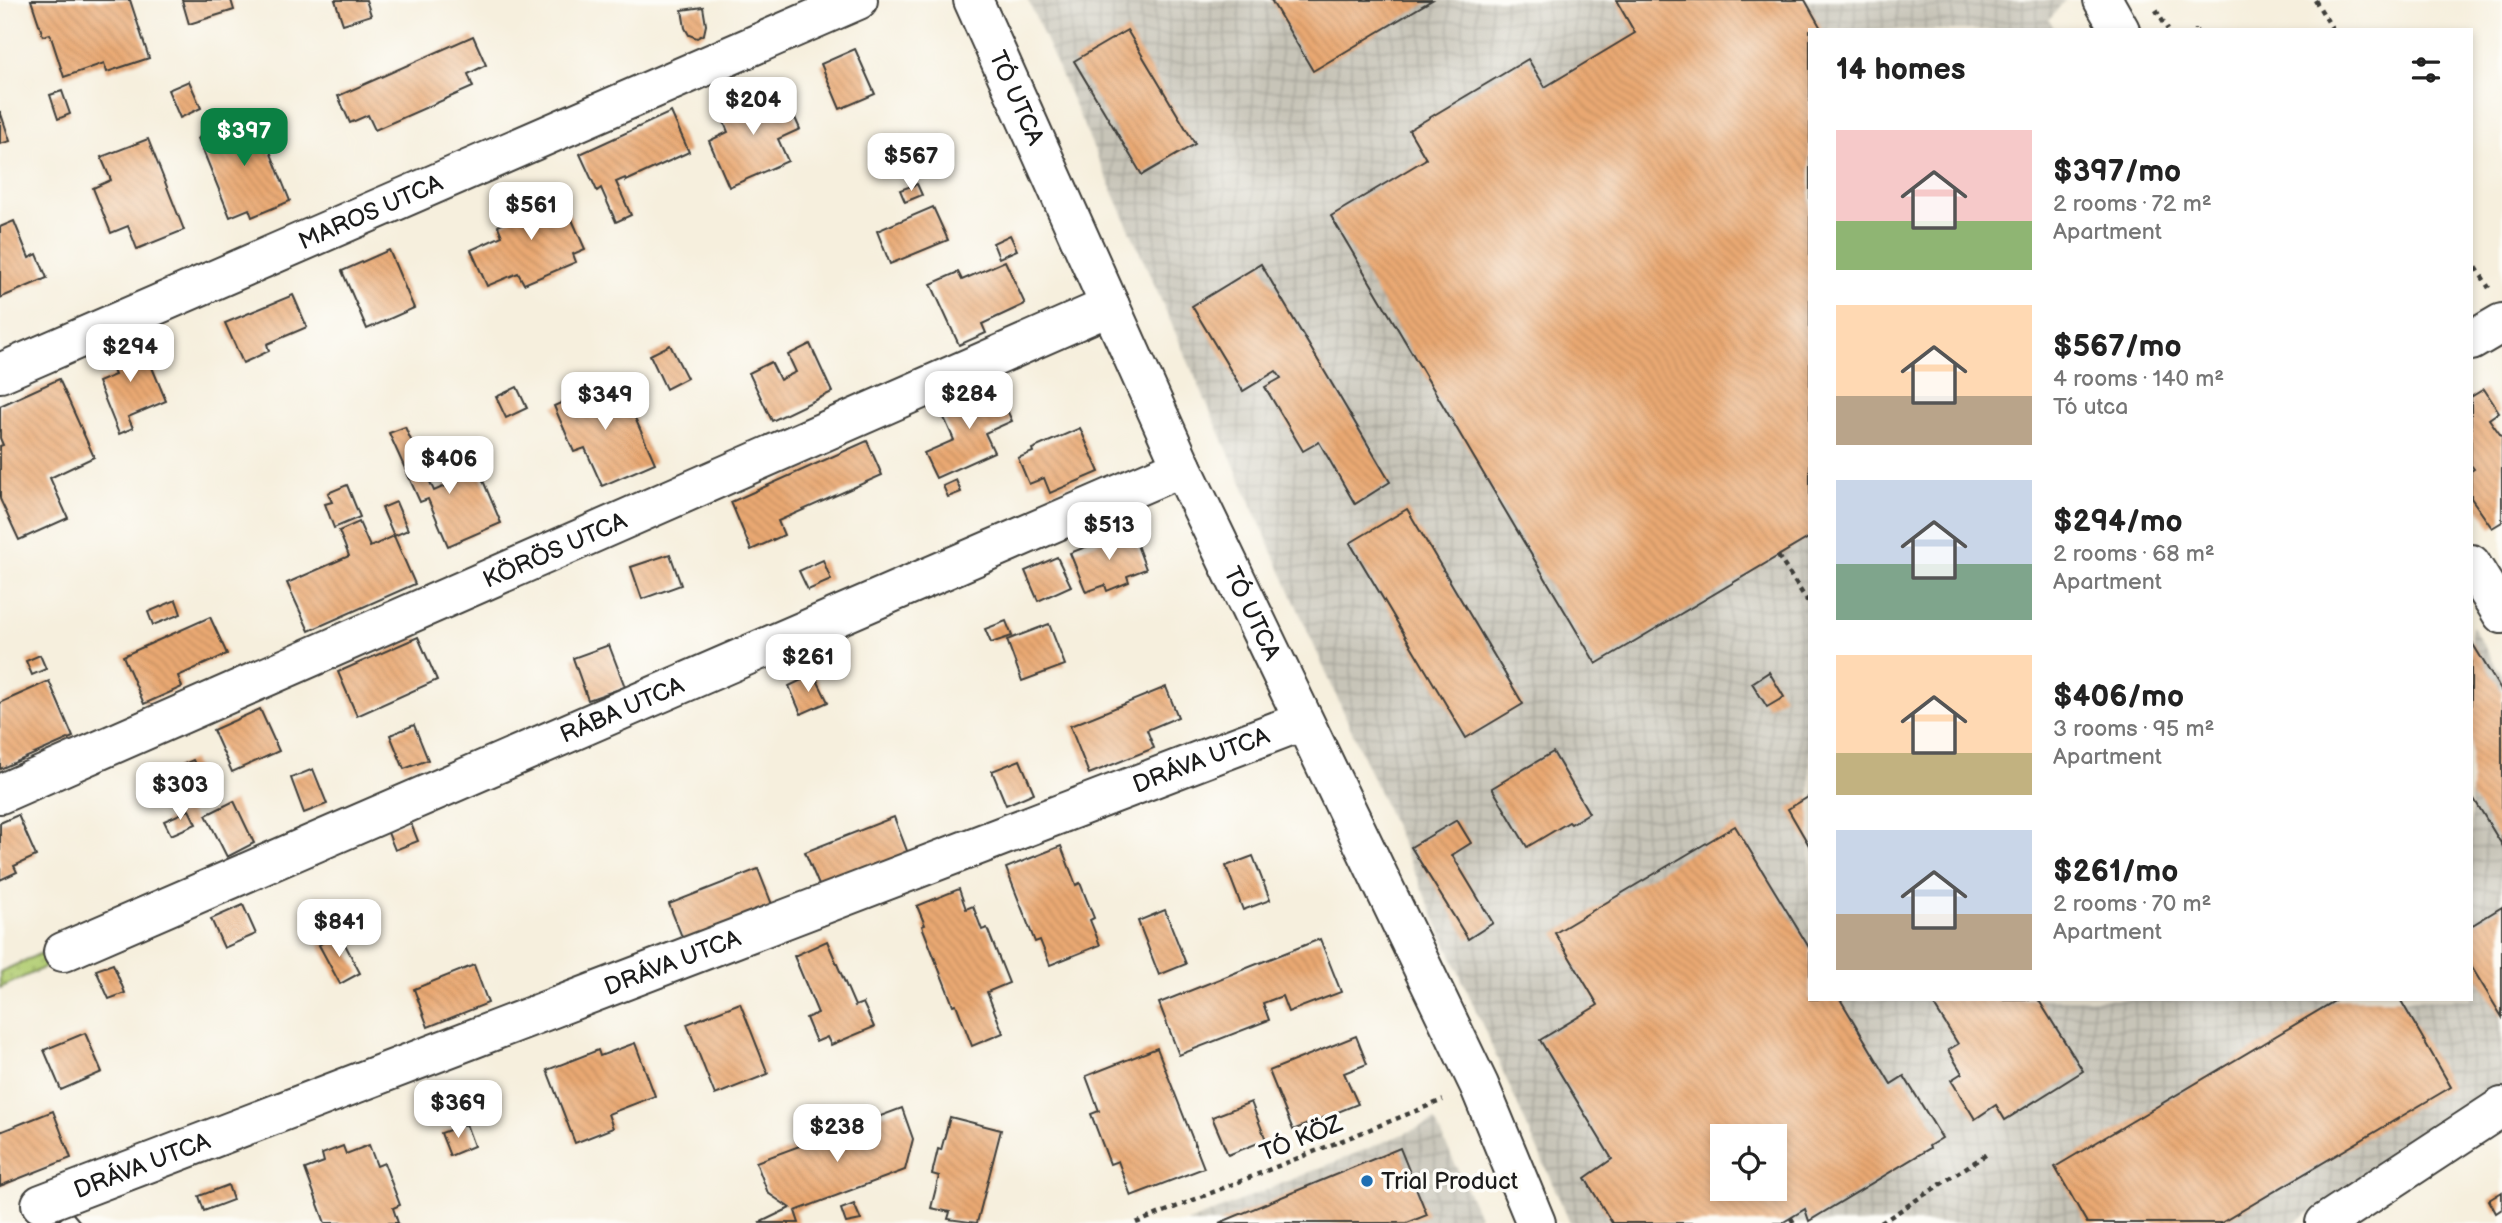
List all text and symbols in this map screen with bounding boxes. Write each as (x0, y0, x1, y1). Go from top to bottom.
street label: TÓ UTCA (983, 46, 1050, 150)
icon: filters (2407, 51, 2445, 89)
text: 14 homes (1836, 52, 1965, 88)
pin: $204 (712, 78, 794, 137)
text: $204 (725, 86, 781, 114)
pin: $397 (203, 108, 285, 168)
text: $397 (217, 117, 271, 145)
pin: $567 (870, 134, 952, 193)
text: $567 (883, 142, 939, 170)
text: $397/mo (2053, 154, 2181, 190)
icon: home (1892, 158, 1976, 242)
street label: MAROS UTCA (294, 168, 447, 256)
pin: $561 (490, 182, 572, 242)
text: 2 rooms · 72 m² (2053, 190, 2212, 218)
text: $561 (505, 191, 557, 219)
text: Apartment (2053, 218, 2162, 246)
pin: $294 (89, 324, 171, 384)
text: $567/mo (2053, 329, 2182, 365)
text: $294 (102, 333, 158, 361)
icon: home (1892, 333, 1976, 417)
text: 4 rooms · 140 m² (2053, 365, 2224, 393)
pin: $349 (564, 372, 646, 432)
pin: $284 (928, 372, 1010, 431)
text: $284 (941, 380, 997, 408)
text: $349 (577, 381, 633, 409)
text: Tó utca (2053, 393, 2128, 421)
pin: $406 (408, 436, 490, 496)
text: $406 (421, 445, 477, 473)
pin: $513 (1068, 503, 1150, 562)
text: $294/mo (2053, 504, 2183, 540)
street label: KÖRÖS UTCA (479, 506, 631, 595)
icon: home (1892, 508, 1976, 592)
text: $513 (1083, 511, 1135, 539)
text: 2 rooms · 68 m² (2053, 540, 2215, 568)
street label: TÓ UTCA (1217, 562, 1287, 665)
text: Apartment (2053, 568, 2162, 596)
pin: $261 (767, 634, 849, 694)
text: $261 (782, 643, 834, 671)
street label: RÁBA UTCA (556, 671, 688, 750)
text: $406/mo (2053, 679, 2184, 715)
icon: home (1892, 683, 1976, 767)
text: 3 rooms · 95 m² (2053, 715, 2214, 743)
street label: DRÁVA UTCA (1129, 721, 1274, 800)
text: Apartment (2053, 743, 2162, 771)
pin: $303 (139, 762, 221, 822)
text: $303 (152, 771, 208, 799)
text: $261/mo (2053, 854, 2178, 890)
icon: home (1892, 858, 1976, 942)
text: 2 rooms · 70 m² (2053, 890, 2212, 918)
pin: $841 (298, 900, 380, 959)
text: $841 (313, 908, 365, 936)
text: Apartment (2053, 918, 2162, 946)
street label: DRÁVA UTCA (600, 924, 745, 1002)
pin: $369 (417, 1080, 499, 1140)
text: $369 (430, 1089, 486, 1117)
pin: $238 (796, 1104, 878, 1164)
street label: TÓ KÖZ (1255, 1108, 1347, 1168)
text: $238 (809, 1113, 865, 1141)
map controls (1710, 1124, 1787, 1201)
button: locate (1710, 1124, 1787, 1201)
street label: DRÁVA UTCA (70, 1127, 215, 1205)
place label: Trial Product (1381, 1167, 1519, 1196)
marker: Trial Product (1359, 1173, 1375, 1189)

